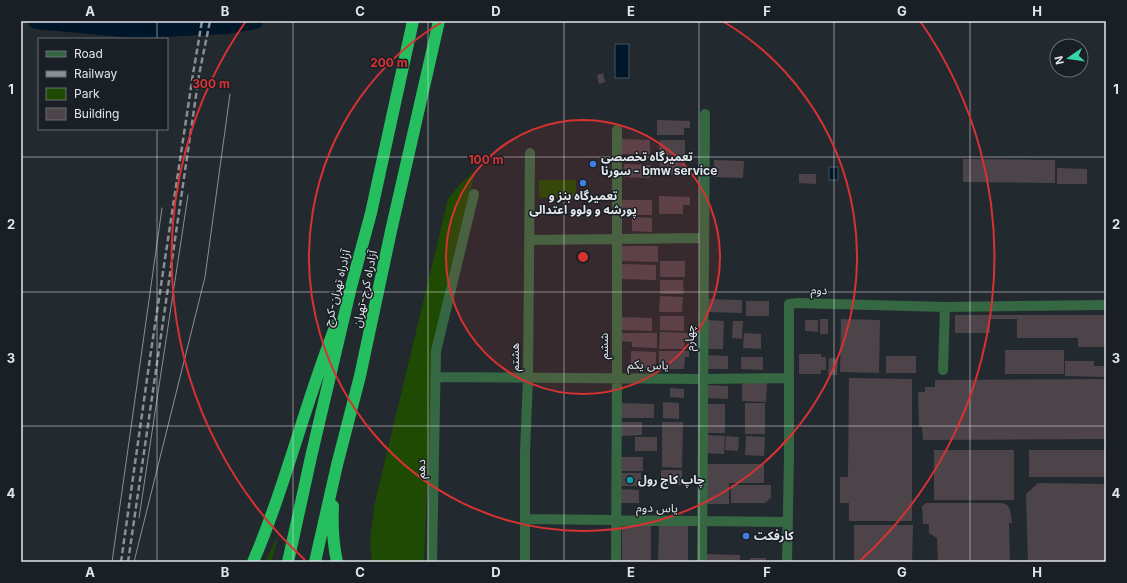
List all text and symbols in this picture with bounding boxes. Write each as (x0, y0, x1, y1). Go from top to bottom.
text: A (85, 3, 95, 19)
text: B (221, 3, 230, 19)
text: C (355, 3, 365, 19)
text: D (491, 3, 501, 19)
text: E (627, 3, 635, 19)
text: F (763, 3, 771, 19)
text: G (897, 3, 907, 19)
text: H (1032, 3, 1042, 19)
legend (38, 38, 168, 130)
north arrow (1049, 38, 1089, 78)
text: Road (74, 46, 103, 61)
text: 200 m (370, 55, 408, 70)
text: N (1051, 55, 1067, 66)
text: Railway (74, 66, 118, 81)
text: 300 m (192, 76, 230, 91)
text: 1 (8, 81, 14, 97)
text: 1 (1113, 81, 1119, 97)
text: Park (74, 86, 100, 101)
text: Building (74, 106, 119, 121)
place label: تعمیرگاه تخصصی سورنا - bmw service (601, 149, 717, 178)
text: 100 m (468, 152, 504, 167)
marker: تعمیرگاه تخصصی سورنا - bmw service (588, 159, 598, 169)
marker: تعمیرگاه بنز و پورشه و ولوو اعتدالی (578, 178, 588, 188)
place label: تعمیرگاه بنز و پورشه و ولوو اعتدالی (529, 188, 637, 219)
text: 2 (7, 216, 15, 232)
text: 2 (1112, 216, 1120, 232)
street label: آزادراه تهران-کرج (320, 247, 355, 328)
street label: آزادراه کرج-تهران (349, 248, 382, 329)
centre of rings (576, 250, 590, 264)
street label: دوم (810, 282, 828, 299)
street label: چهارم (682, 325, 699, 351)
street label: ششم (596, 333, 613, 359)
street label: هشتم (507, 343, 524, 371)
text: 3 (7, 350, 15, 366)
text: 3 (1112, 350, 1120, 366)
street label: یاس یکم (627, 357, 669, 374)
street label: دهم (413, 459, 430, 479)
place label: چاپ کاج رول (638, 472, 705, 489)
marker: چاپ کاج رول (625, 475, 635, 485)
text: 4 (7, 485, 16, 501)
text: 4 (1112, 485, 1121, 501)
street label: یاس دوم (636, 500, 678, 517)
place label: کارفکت (754, 528, 794, 543)
marker: کارفکت (741, 531, 751, 541)
text: A (85, 564, 95, 580)
text: B (221, 564, 230, 580)
text: C (355, 564, 365, 580)
text: D (491, 564, 501, 580)
text: E (627, 564, 635, 580)
text: F (763, 564, 771, 580)
text: G (897, 564, 907, 580)
text: H (1032, 564, 1042, 580)

